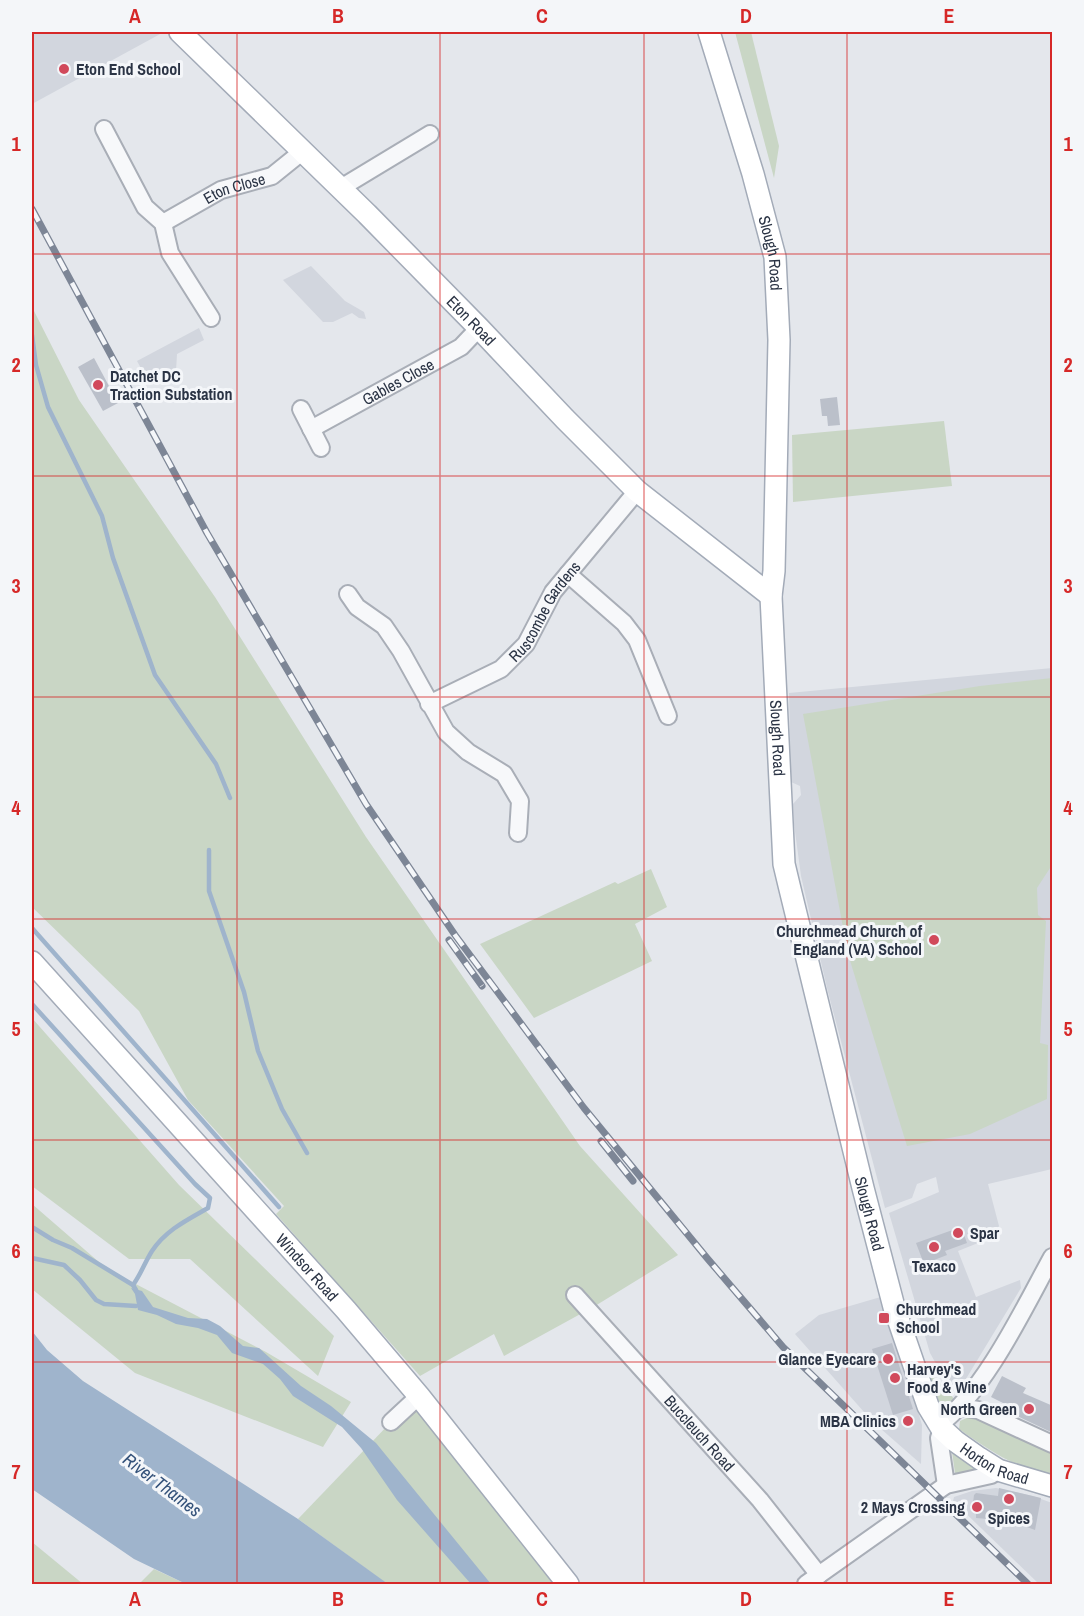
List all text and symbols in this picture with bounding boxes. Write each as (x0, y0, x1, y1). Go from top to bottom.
text: A (129, 2, 141, 29)
text: B (332, 2, 344, 29)
text: C (536, 2, 548, 29)
text: D (740, 2, 752, 29)
text: E (944, 2, 955, 29)
place label: Eton End School (76, 58, 181, 80)
marker: Eton End School (57, 62, 71, 76)
text: 1 (11, 130, 21, 157)
text: 1 (1063, 130, 1073, 157)
street label: Eton Close (199, 167, 268, 209)
street label: Slough Road (753, 213, 788, 291)
street label: Eton Road (442, 290, 501, 350)
text: 2 (11, 351, 21, 378)
text: 2 (1063, 351, 1073, 378)
street label: Gables Close (358, 353, 438, 410)
place label: Datchet DC Traction Substation (110, 365, 232, 405)
marker: Datchet DC Traction Substation (91, 378, 105, 392)
street label: Ruscombe Gardens (504, 556, 585, 666)
text: 3 (11, 572, 21, 599)
text: 3 (1063, 572, 1073, 599)
street label: Slough Road (765, 700, 791, 776)
text: 4 (11, 794, 21, 821)
text: 4 (1063, 794, 1073, 821)
place label: Churchmead Church of England (VA) School (776, 920, 923, 960)
marker: Churchmead Church of England (VA) School (927, 933, 941, 947)
text: 5 (11, 1015, 21, 1042)
text: 5 (1063, 1015, 1073, 1042)
street label: Slough Road (850, 1174, 890, 1253)
place label: Spar (970, 1222, 1000, 1244)
marker: Spar (951, 1226, 965, 1240)
street label: Windsor Road (271, 1229, 344, 1306)
text: 6 (11, 1237, 21, 1264)
text: 6 (1063, 1237, 1073, 1264)
marker: Texaco (927, 1240, 941, 1254)
place label: Texaco (912, 1255, 956, 1277)
place label: Churchmead School (896, 1298, 976, 1338)
marker: Churchmead School (877, 1311, 891, 1325)
place label: Glance Eyecare (778, 1348, 876, 1370)
marker: Glance Eyecare (881, 1352, 895, 1366)
place label: Harvey's Food & Wine (907, 1358, 986, 1398)
marker: Harvey's Food & Wine (888, 1371, 902, 1385)
street label: Buccleuch Road (659, 1390, 740, 1476)
place label: North Green (940, 1398, 1017, 1420)
marker: North Green (1022, 1402, 1036, 1416)
place label: MBA Clinics (820, 1410, 896, 1432)
marker: MBA Clinics (901, 1414, 915, 1428)
street label: Horton Road (956, 1437, 1031, 1489)
water label: River Thames (118, 1447, 207, 1522)
text: 7 (11, 1458, 21, 1485)
text: 7 (1063, 1458, 1073, 1485)
marker: Spices (1002, 1492, 1016, 1506)
place label: 2 Mays Crossing (861, 1496, 965, 1518)
marker: 2 Mays Crossing (970, 1500, 984, 1514)
place label: Spices (988, 1507, 1030, 1529)
text: A (129, 1585, 141, 1612)
text: B (332, 1585, 344, 1612)
text: C (536, 1585, 548, 1612)
text: D (740, 1585, 752, 1612)
text: E (944, 1585, 955, 1612)

